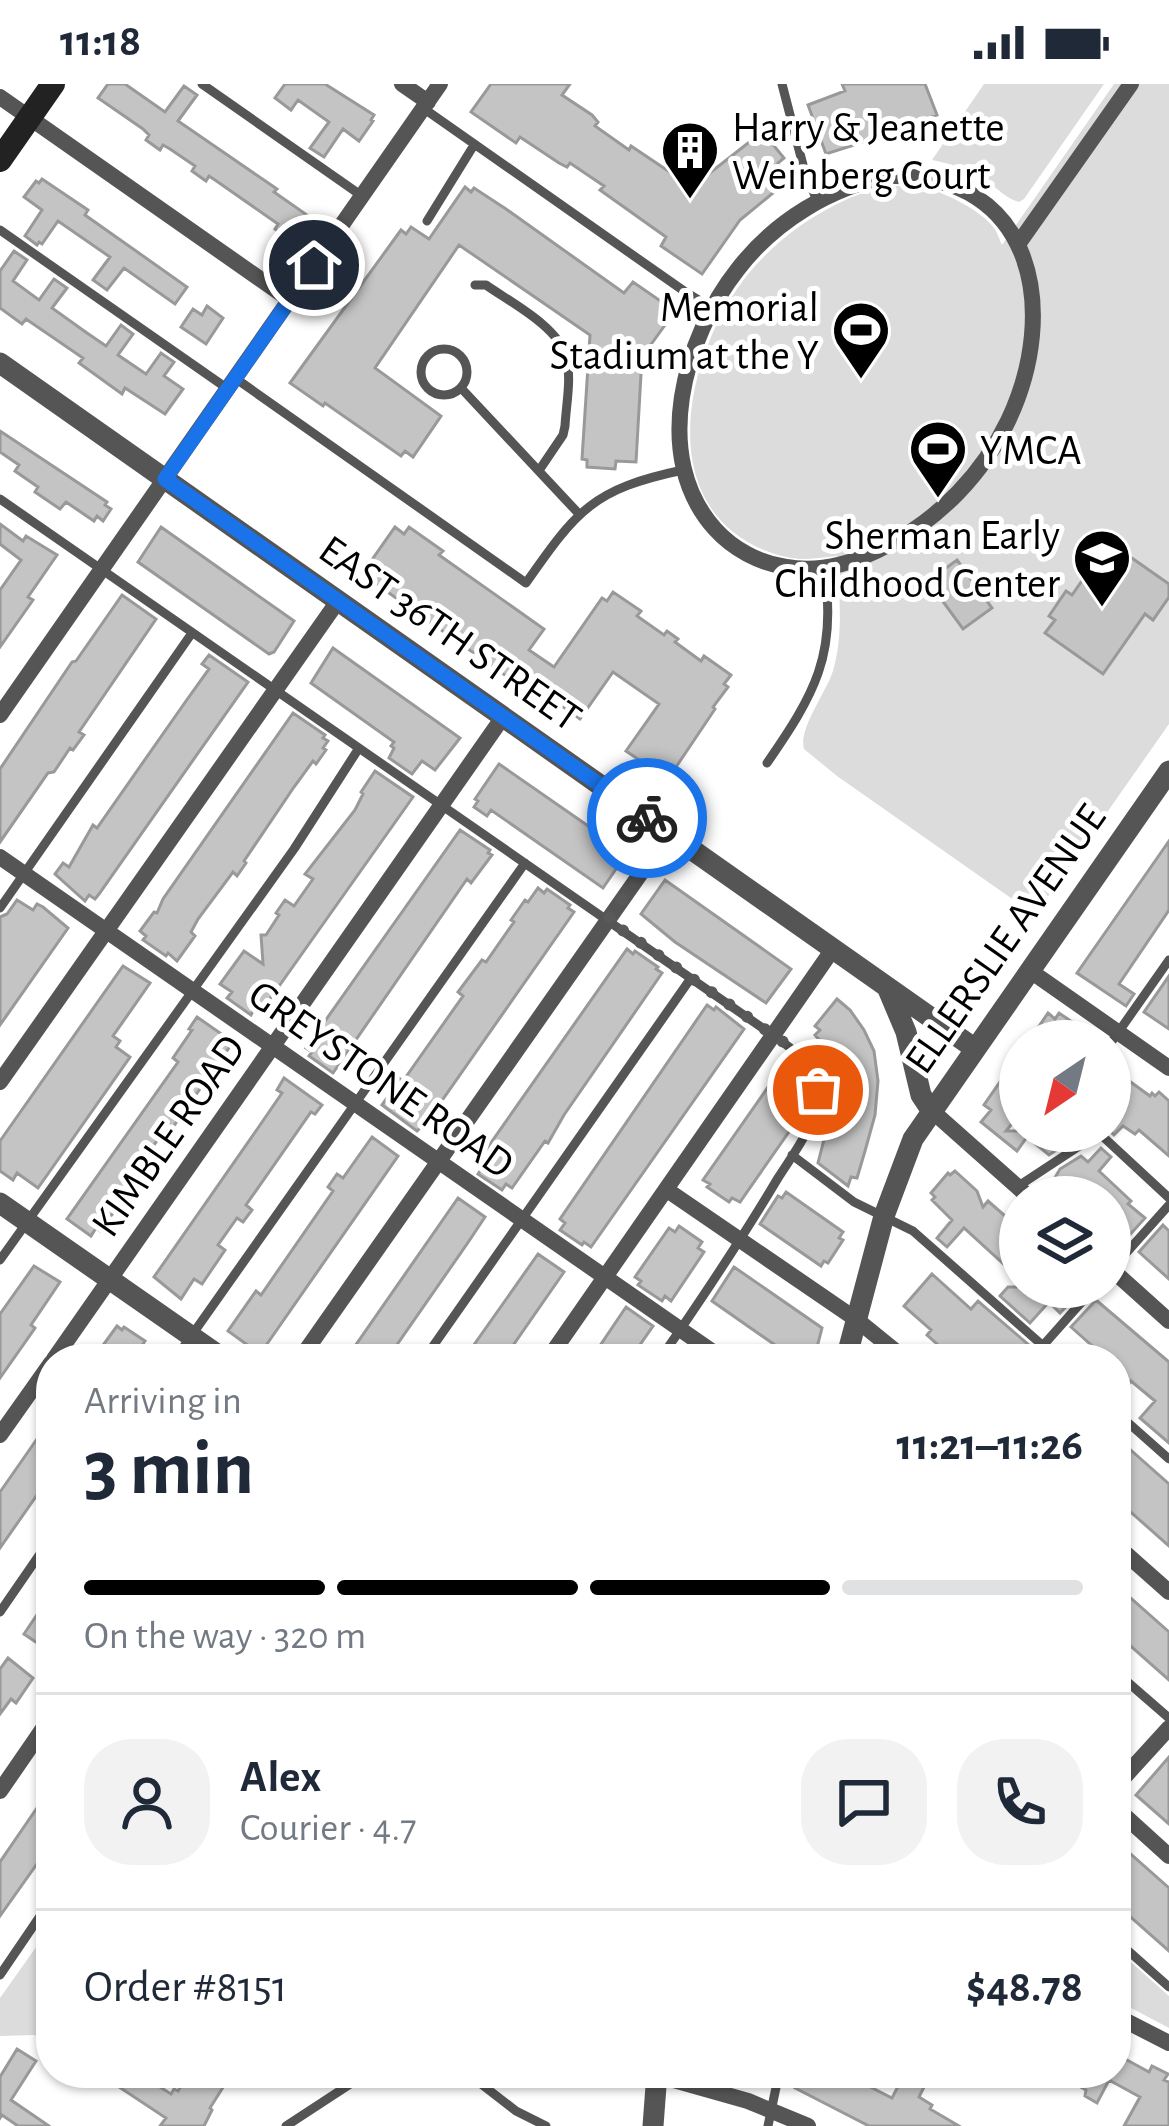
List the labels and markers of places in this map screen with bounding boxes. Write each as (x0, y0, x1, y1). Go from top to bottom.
place label: Harry & Jeanette Weinberg Court (732, 107, 1005, 197)
building icon: Harry & Jeanette Weinberg Court (659, 119, 721, 201)
pin (263, 214, 365, 316)
place label: Memorial Stadium at the Y (550, 287, 819, 377)
sports icon: Memorial Stadium at the Y (830, 299, 892, 381)
sports icon: YMCA (907, 418, 969, 500)
place label: YMCA (980, 430, 1081, 472)
place label: Sherman Early Childhood Center (774, 515, 1060, 605)
school or university icon: Sherman Early Childhood Center (1071, 527, 1133, 609)
pin (767, 1039, 869, 1141)

